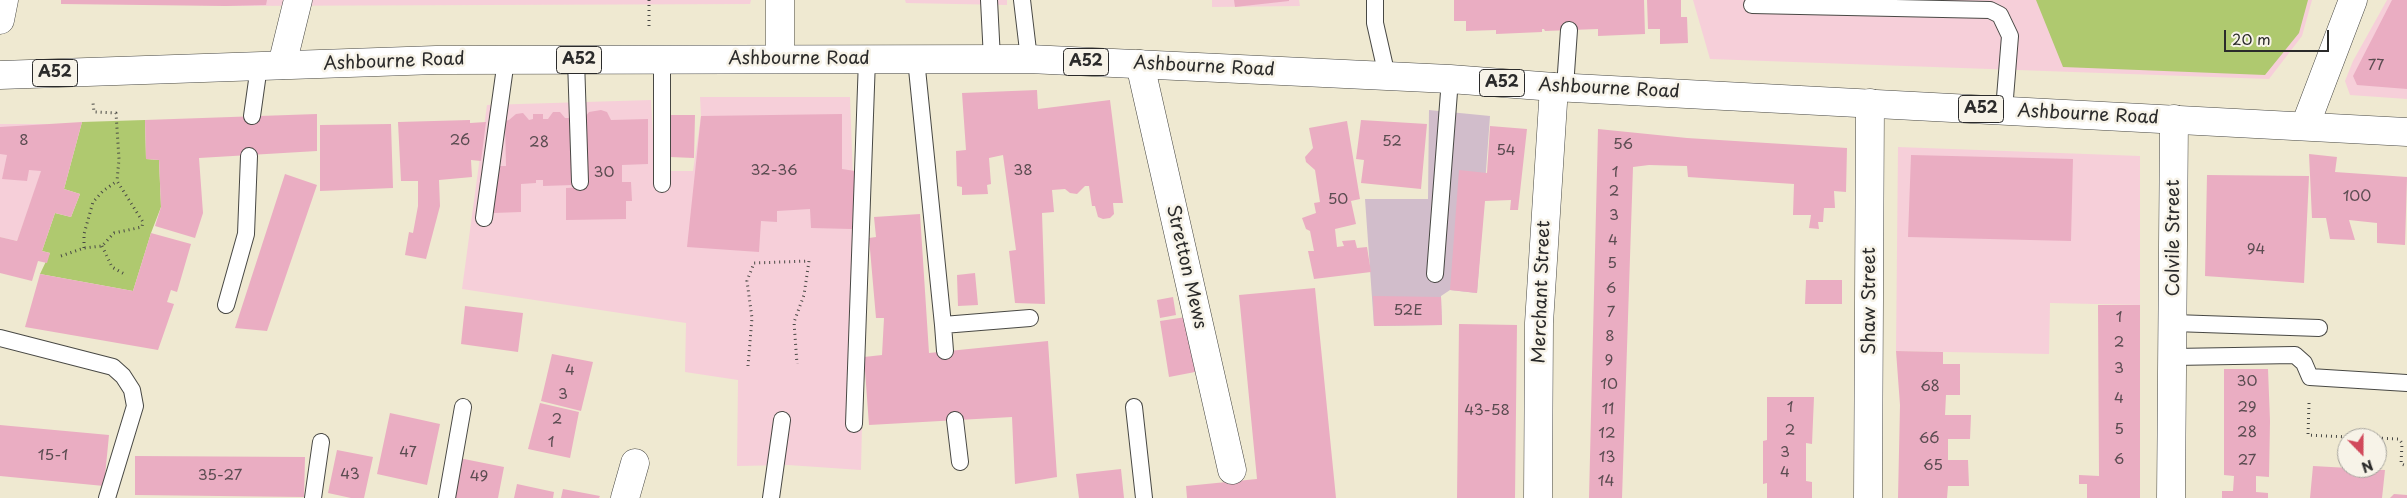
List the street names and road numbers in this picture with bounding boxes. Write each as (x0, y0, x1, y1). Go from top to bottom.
road number: A52 (556, 46, 602, 74)
street label: Ashbourne Road (728, 48, 870, 70)
road number: A52 (1064, 48, 1108, 76)
street label: Ashbourne Road (323, 49, 465, 75)
street label: Ashbourne Road (1133, 53, 1275, 81)
road number: A52 (32, 59, 78, 86)
road number: A52 (1480, 70, 1524, 96)
street label: Ashbourne Road (1538, 75, 1680, 103)
road number: A52 (1958, 96, 2004, 122)
street label: Ashbourne Road (2017, 101, 2159, 129)
street label: Colvile Street (2163, 179, 2185, 297)
street label: Stretton Mews (1161, 203, 1211, 331)
street label: Merchant Street (1529, 220, 1555, 364)
street label: Shaw Street (1859, 247, 1881, 355)

